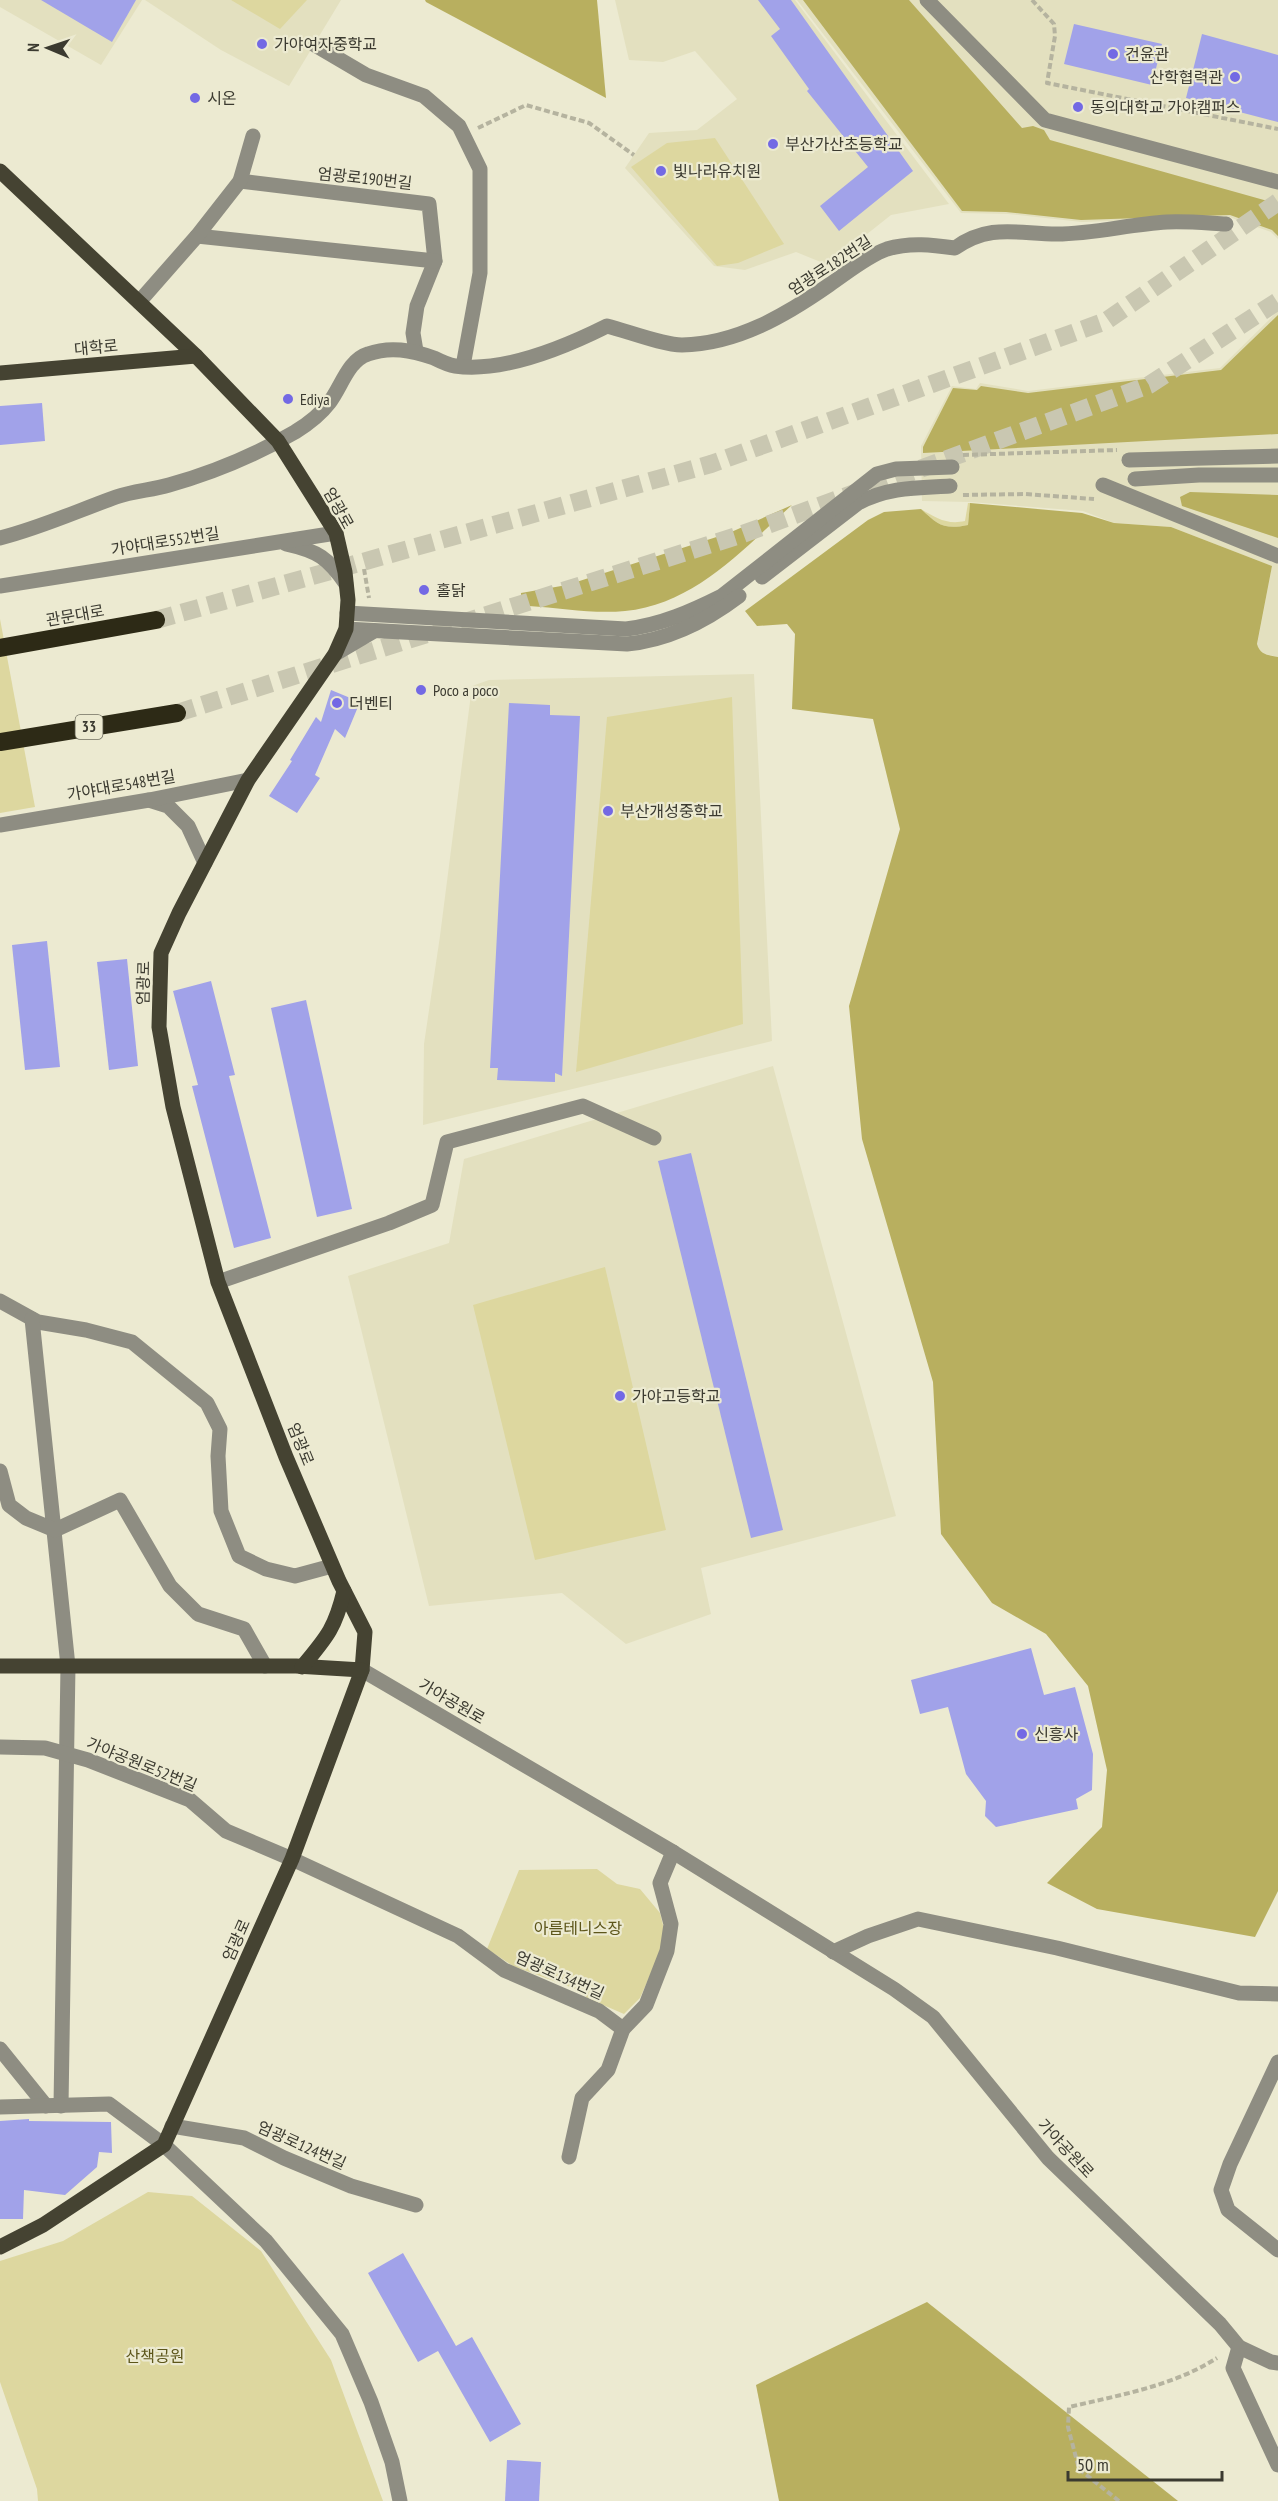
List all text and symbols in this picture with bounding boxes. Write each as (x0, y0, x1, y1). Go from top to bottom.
north arrow (18, 18, 78, 78)
place label: 가야여자중학교 (274, 34, 377, 54)
marker: 가야여자중학교 (255, 37, 269, 51)
text: N (23, 43, 43, 52)
place label: 건윤관 (1125, 44, 1169, 64)
marker: 건윤관 (1106, 47, 1120, 61)
place label: 산학협력관 (1149, 67, 1223, 87)
marker: 산학협력관 (1228, 70, 1242, 84)
place label: 시온 (207, 88, 236, 108)
marker: 시온 (188, 91, 202, 105)
place label: 동의대학교 가야캠퍼스 (1090, 97, 1241, 117)
marker: 동의대학교 가야캠퍼스 (1071, 100, 1085, 114)
place label: 부산가산초등학교 (785, 134, 903, 154)
marker: 부산가산초등학교 (766, 137, 780, 151)
place label: 빛나라유치원 (673, 161, 761, 181)
street label: 엄광로190번길 (317, 163, 413, 193)
marker: 빛나라유치원 (654, 164, 668, 178)
street label: 엄광로182번길 (785, 231, 875, 299)
street label: 대학로 (73, 335, 119, 359)
place label: Ediya (300, 389, 330, 409)
marker: Ediya (281, 392, 295, 406)
street label: 엄광로 (320, 484, 359, 532)
street label: 가야대로552번길 (109, 523, 221, 559)
place label: 홀닭 (436, 580, 466, 600)
marker: 홀닭 (417, 583, 431, 597)
street label: 관문대로 (44, 600, 106, 630)
place label: Poco a poco (433, 680, 498, 700)
marker: Poco a poco (414, 683, 428, 697)
place label: 더벤티 (349, 693, 393, 713)
marker: 더벤티 (330, 696, 344, 710)
road number: 33 (76, 715, 103, 739)
street label: 가야대로548번길 (65, 766, 177, 804)
place label: 부산개성중학교 (620, 801, 723, 821)
marker: 부산개성중학교 (601, 804, 615, 818)
street label: 엄광로 (133, 960, 153, 1005)
place label: 가야고등학교 (632, 1386, 720, 1406)
marker: 가야고등학교 (613, 1389, 627, 1403)
street label: 엄광로 (283, 1420, 319, 1468)
street label: 가야공원로 (415, 1674, 489, 1728)
place label: 신흥사 (1034, 1724, 1078, 1744)
marker: 신흥사 (1015, 1727, 1029, 1741)
street label: 가야공원로52번길 (84, 1733, 200, 1795)
street label: 엄광로 (218, 1916, 254, 1964)
park label: 아름테니스장 (534, 1918, 622, 1938)
street label: 엄광로134번길 (512, 1947, 608, 2003)
street label: 가야공원로 (1034, 2114, 1099, 2182)
street label: 엄광로124번길 (254, 2117, 350, 2173)
park label: 산책공원 (126, 2346, 184, 2366)
scale bar (1068, 2444, 1222, 2482)
text: 50 m (1077, 2453, 1109, 2476)

